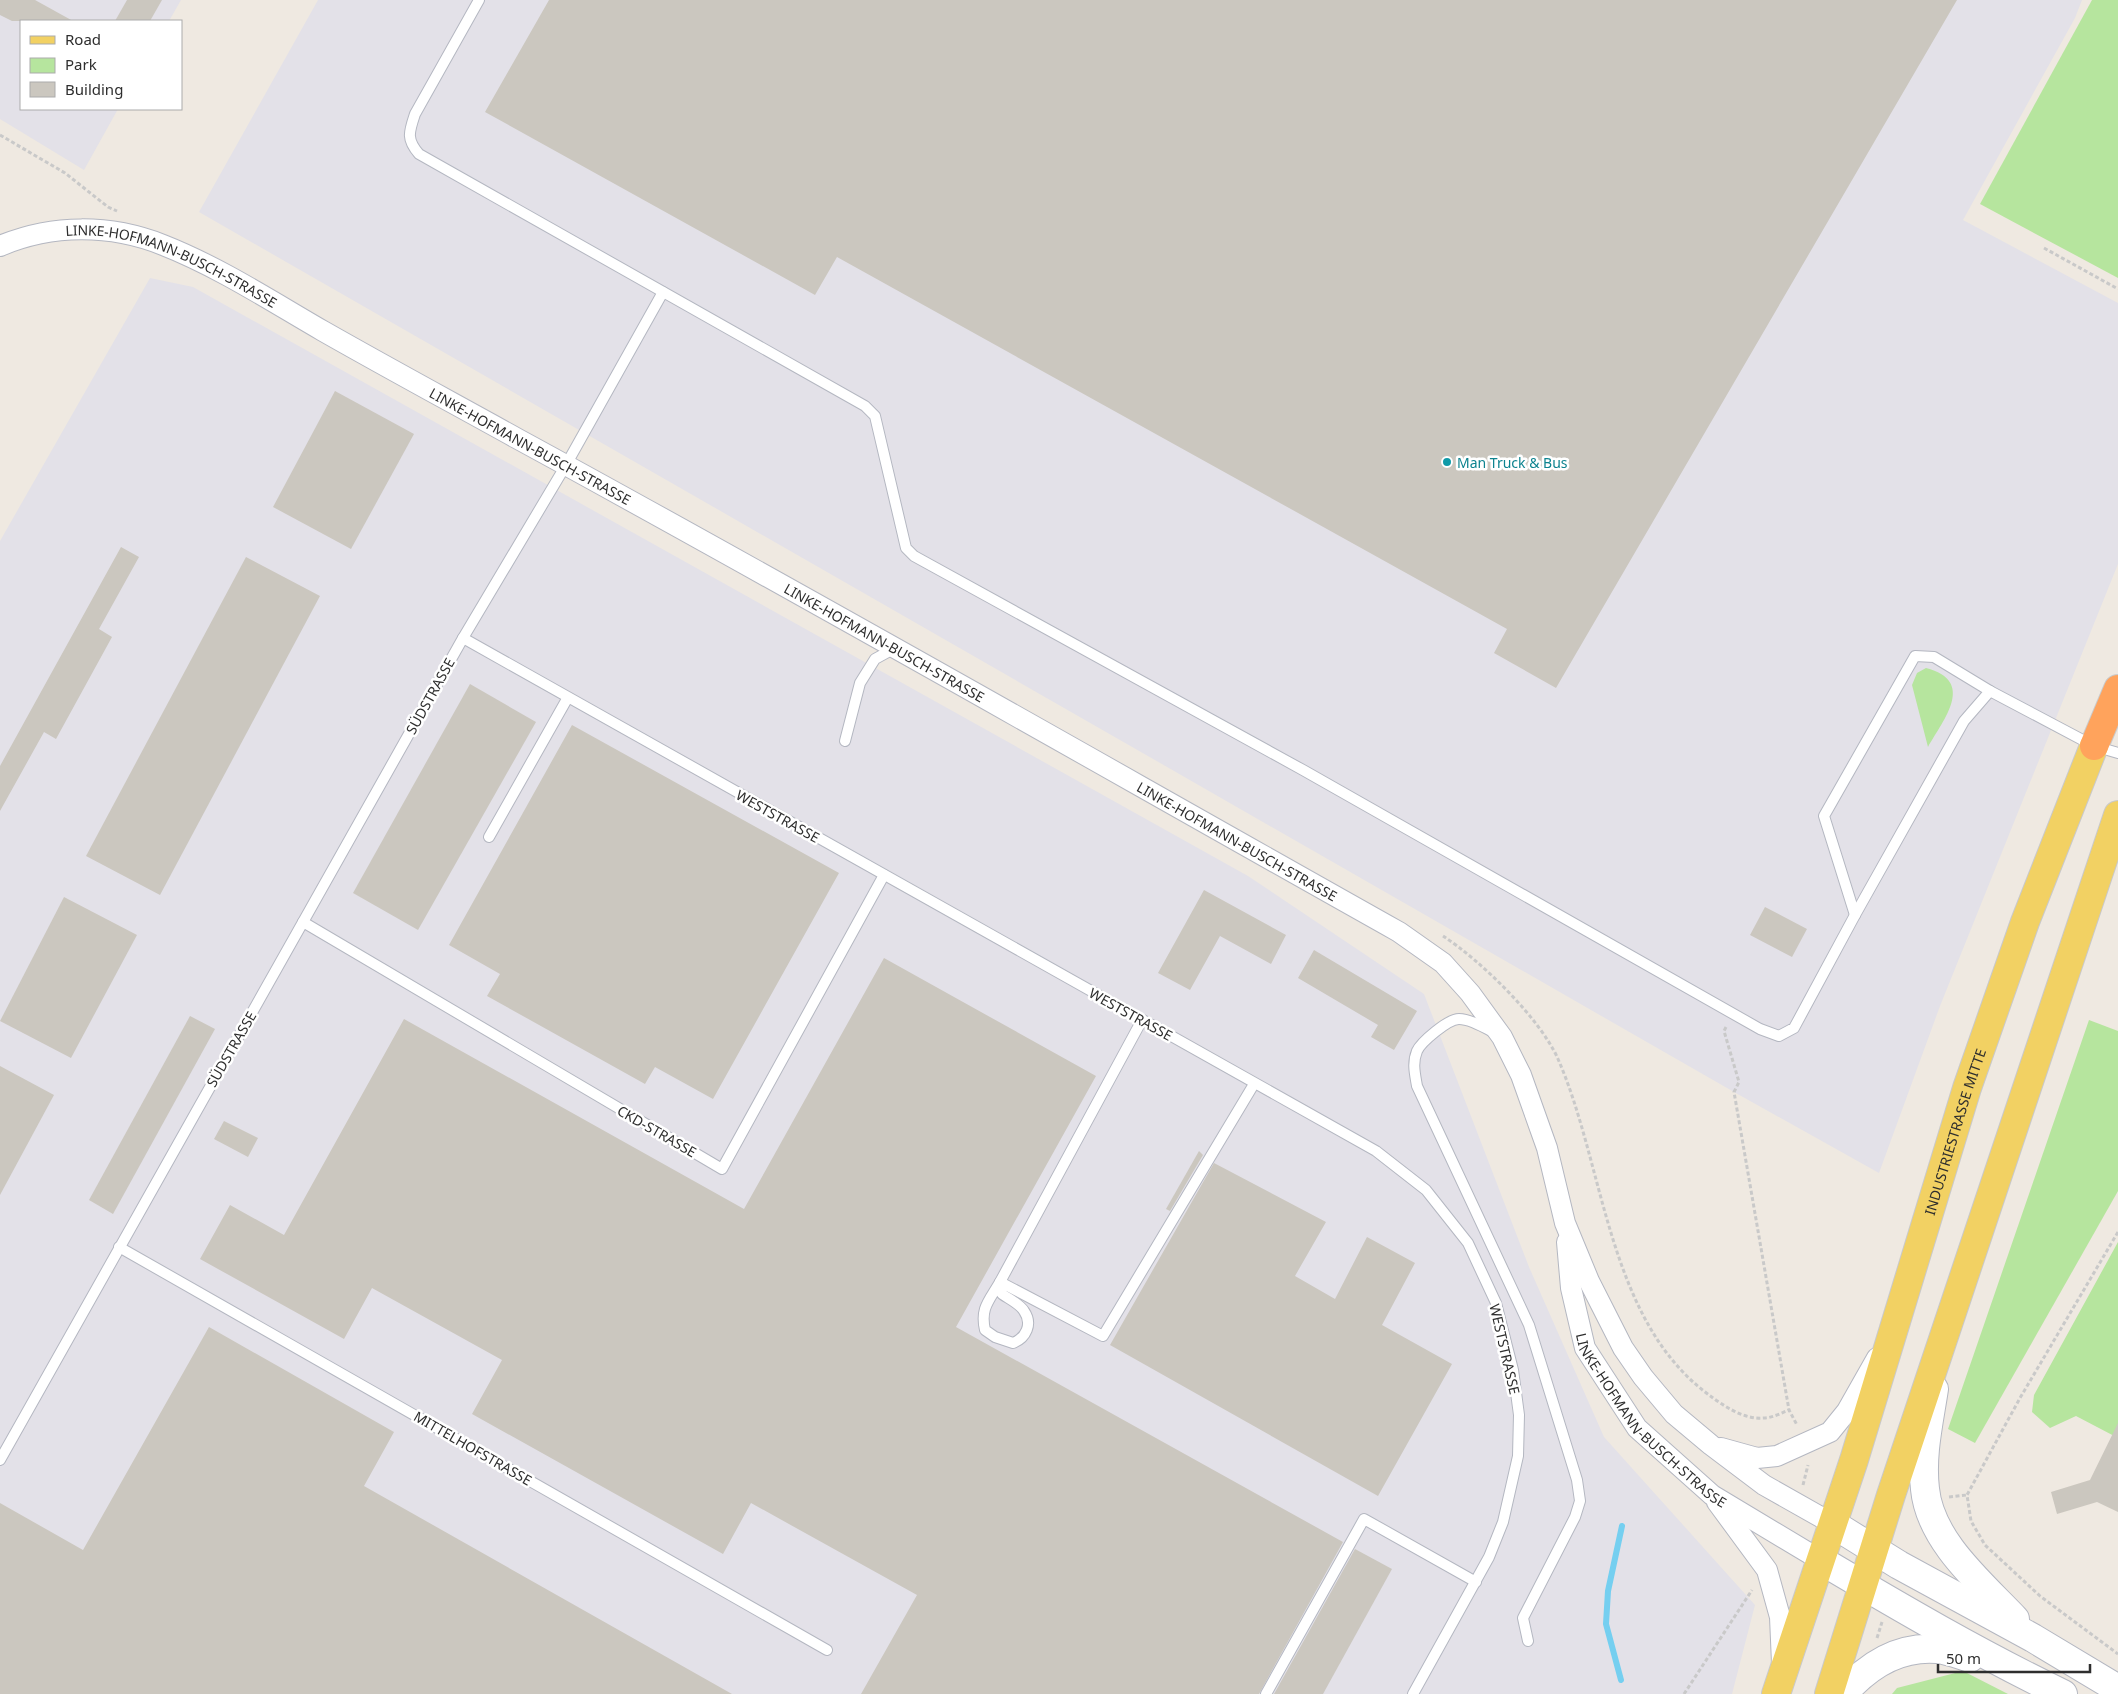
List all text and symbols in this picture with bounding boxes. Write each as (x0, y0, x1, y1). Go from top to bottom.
legend (20, 20, 182, 110)
text: Road (65, 29, 101, 49)
text: Park (65, 54, 97, 74)
text: Building (65, 79, 123, 99)
street label: LINKE-HOFMANN-BUSCH-STRASSE (65, 220, 281, 312)
street label: LINKE-HOFMANN-BUSCH-STRASSE (426, 383, 634, 509)
place label: Man Truck & Bus (1457, 453, 1568, 472)
marker: Man Truck & Bus (1441, 456, 1453, 468)
street label: LINKE-HOFMANN-BUSCH-STRASSE (781, 578, 988, 706)
street label: SÜDSTRASSE (401, 654, 459, 738)
street label: LINKE-HOFMANN-BUSCH-STRASSE (1134, 777, 1341, 905)
street label: WESTSTRASSE (733, 785, 823, 847)
street label: WESTSTRASSE (1086, 983, 1176, 1045)
street label: SÜDSTRASSE (202, 1008, 260, 1090)
street label: INDUSTRIESTRASSE MITTE (1919, 1046, 1990, 1217)
street label: CKD-STRASSE (614, 1101, 700, 1161)
street label: WESTSTRASSE (1485, 1302, 1525, 1396)
street label: LINKE-HOFMANN-BUSCH-STRASSE (1572, 1331, 1730, 1511)
street label: MITTELHOFSTRASSE (411, 1406, 535, 1490)
scale bar (1938, 1642, 2090, 1674)
text: 50 m (1946, 1648, 1981, 1668)

